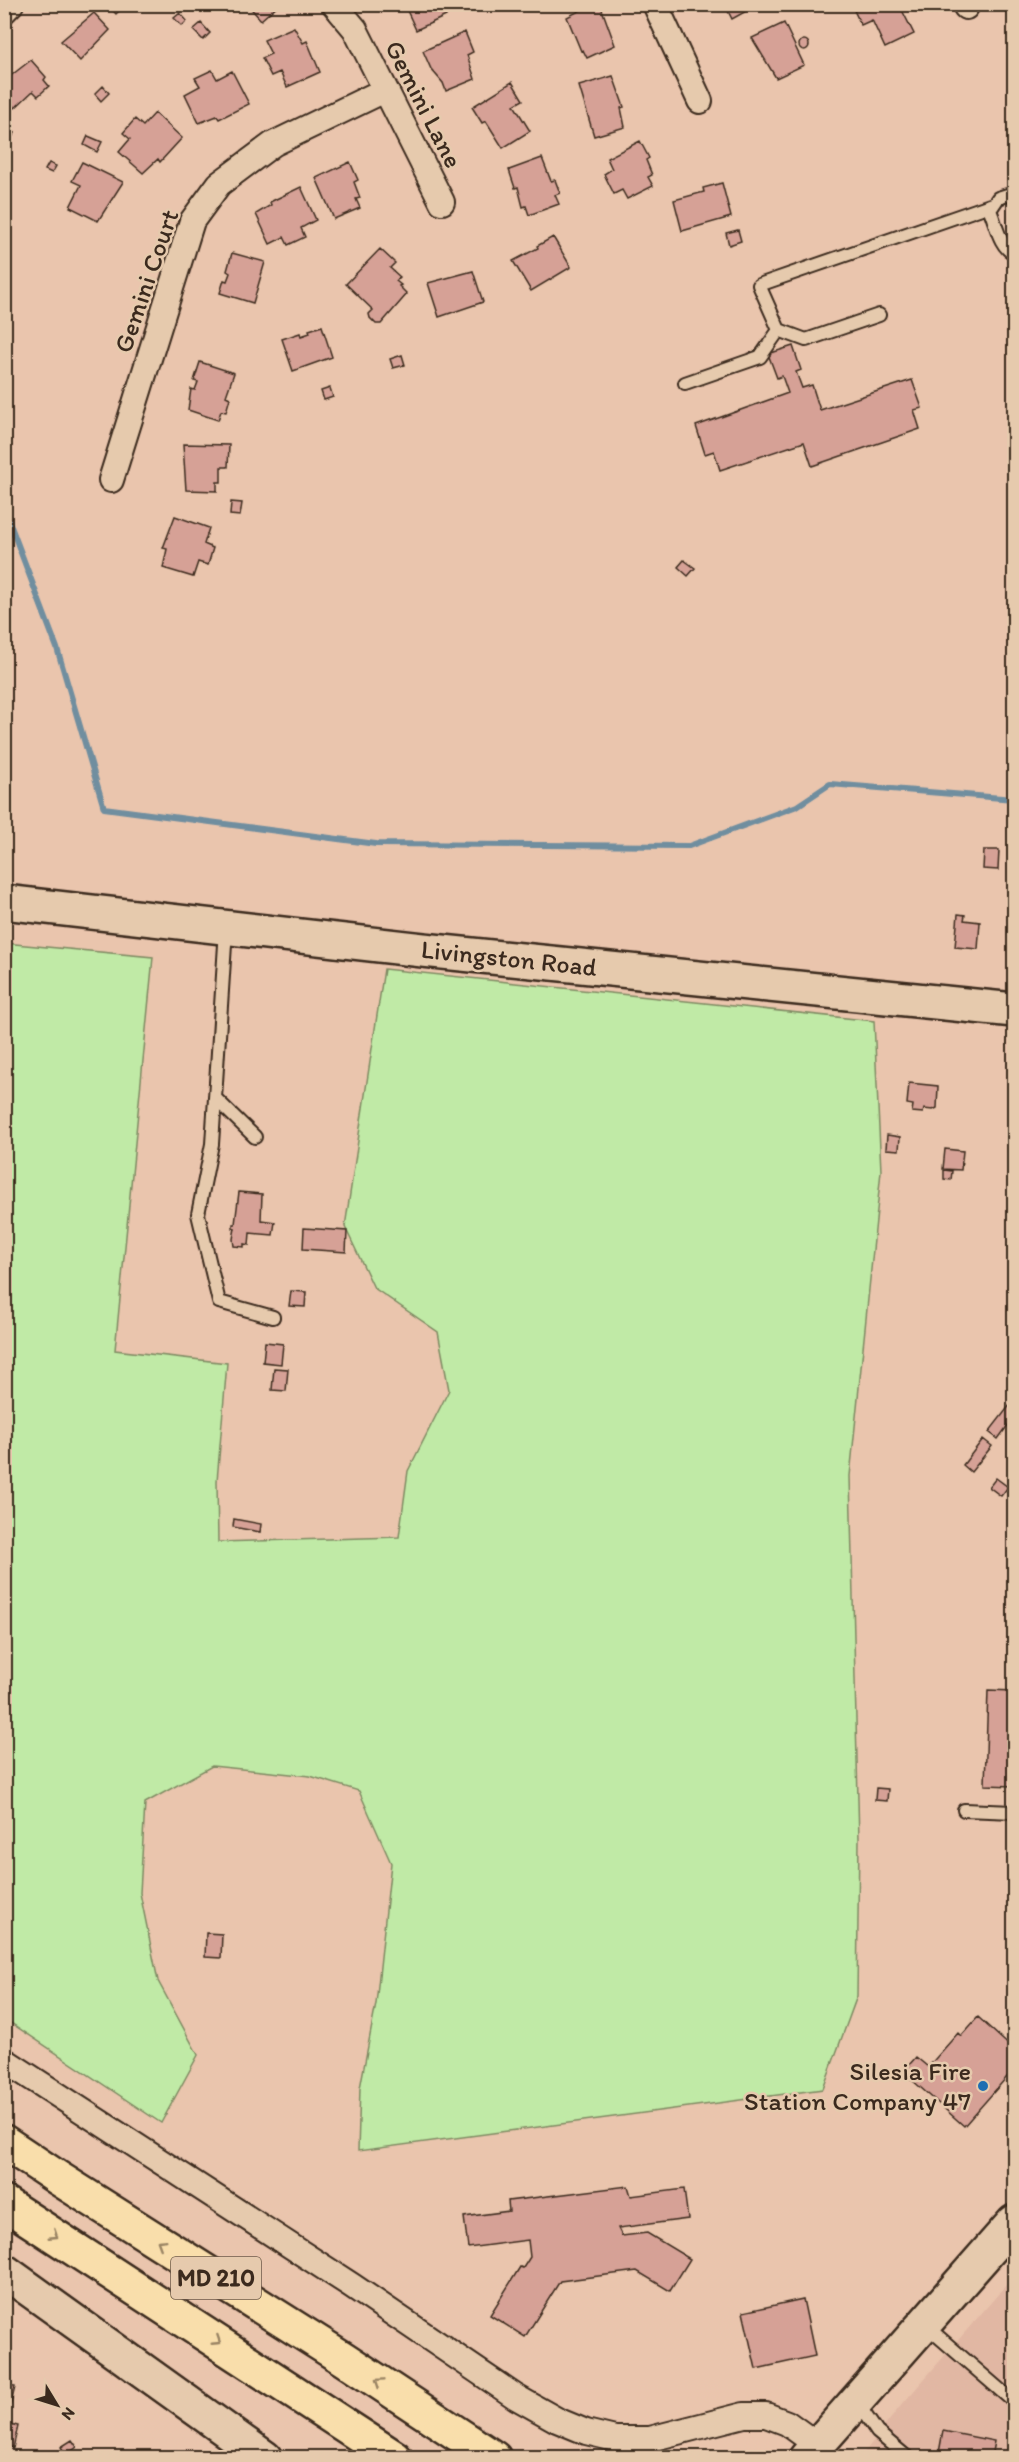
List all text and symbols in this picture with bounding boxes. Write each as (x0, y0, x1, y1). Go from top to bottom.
street label: Gemini Lane (378, 35, 470, 173)
street label: Gemini Court (107, 205, 186, 357)
street label: Livingston Road (419, 933, 599, 983)
place label: Silesia Fire Station Company 47 (744, 2055, 971, 2117)
marker: Silesia Fire Station Company 47 (976, 2079, 990, 2093)
one-way arrow (47, 2227, 58, 2238)
one-way arrow (157, 2239, 167, 2251)
road number: MD 210 (171, 2257, 261, 2299)
one-way arrow (211, 2333, 221, 2345)
north arrow (27, 2375, 87, 2435)
one-way arrow (374, 2378, 385, 2389)
text: N (58, 2404, 79, 2424)

